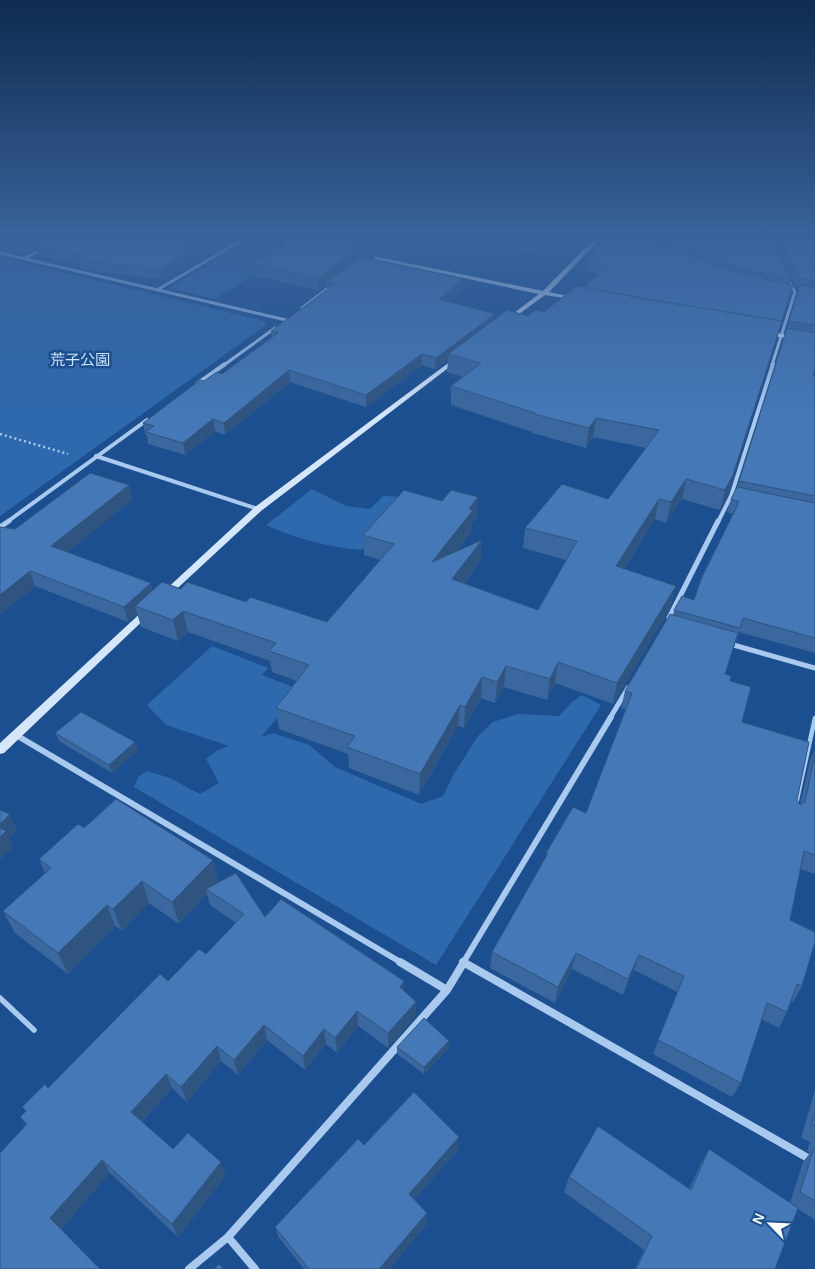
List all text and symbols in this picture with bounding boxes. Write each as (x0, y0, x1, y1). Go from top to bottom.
park label: 荒子公園 (50, 351, 110, 368)
north arrow (745, 1199, 795, 1249)
text: N (749, 1211, 767, 1227)

